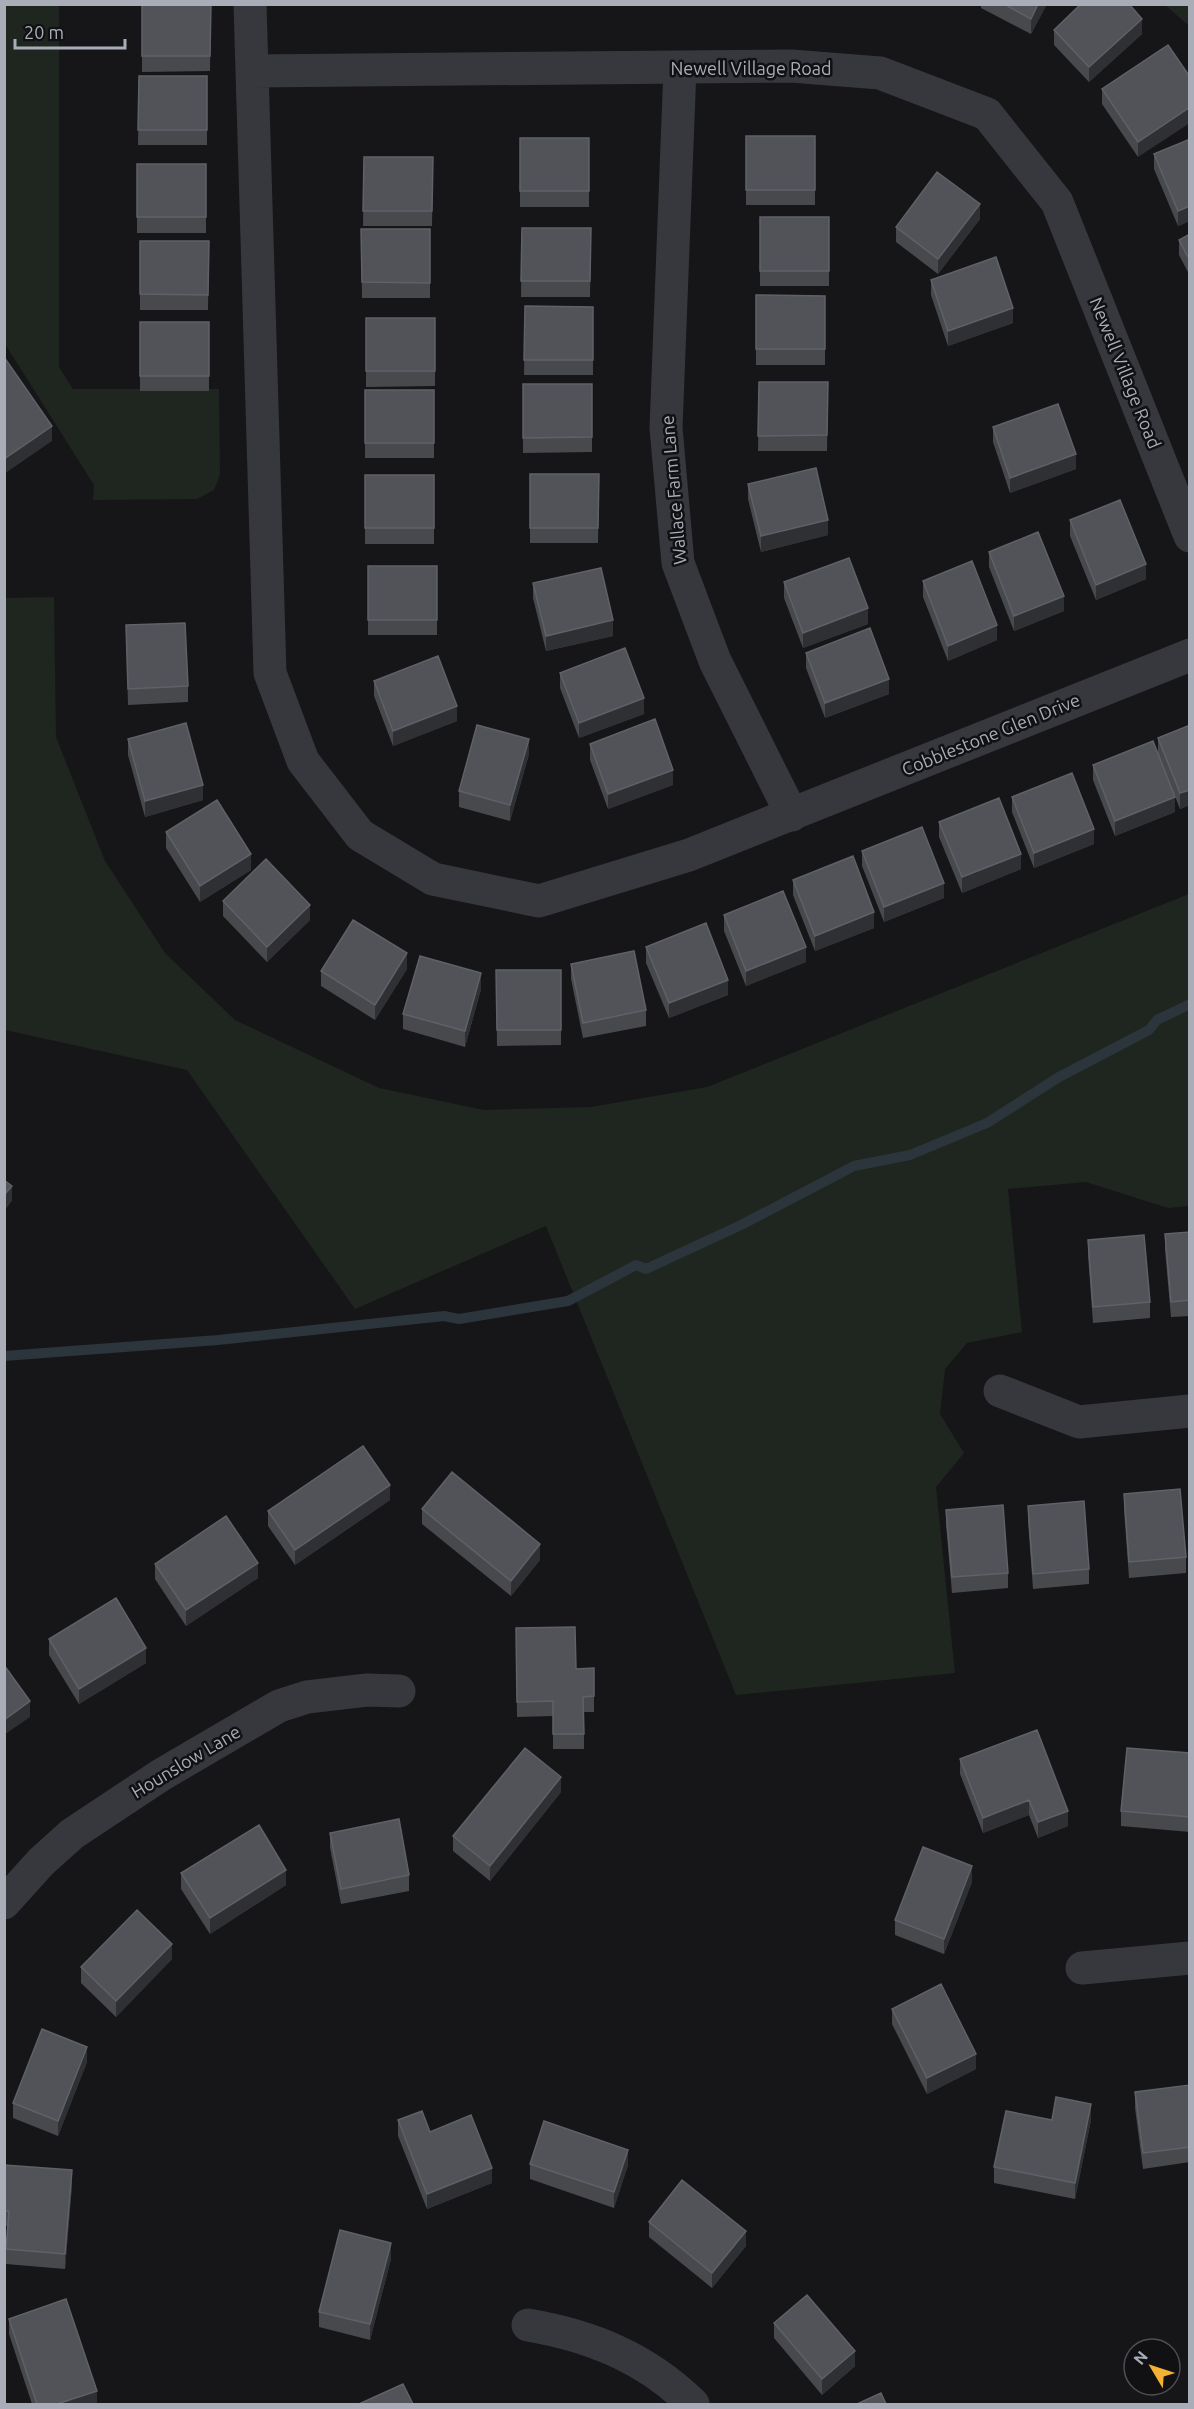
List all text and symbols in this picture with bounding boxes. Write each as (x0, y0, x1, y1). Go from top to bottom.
scale bar (15, 12, 124, 50)
text: 20 m (24, 22, 64, 42)
street label: Newell Village Road (670, 58, 832, 78)
street label: Newell Village Road (1086, 294, 1165, 451)
street label: Wallace Farm Lane (657, 415, 689, 566)
street label: Cobblestone Glen Drive (899, 689, 1083, 779)
street label: Hounslow Lane (127, 1721, 244, 1801)
north arrow (1122, 2337, 1182, 2397)
text: N (1130, 2347, 1151, 2368)

